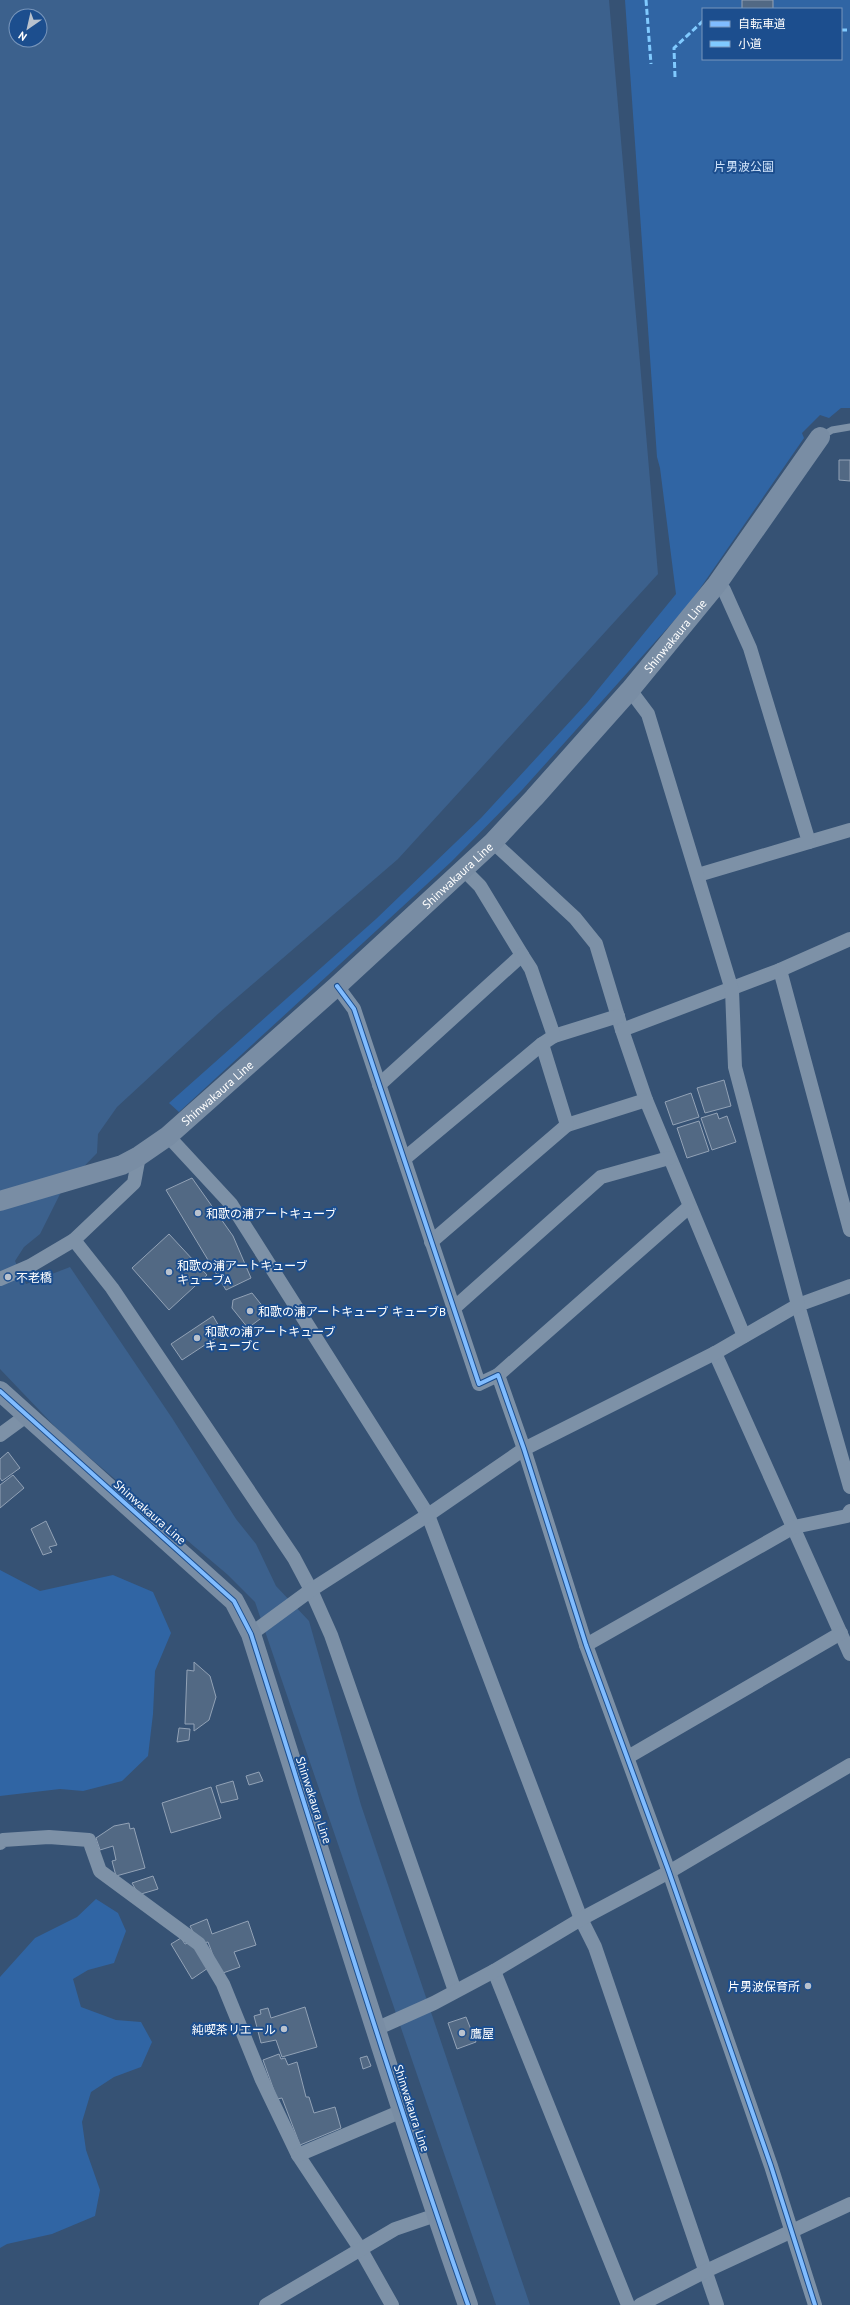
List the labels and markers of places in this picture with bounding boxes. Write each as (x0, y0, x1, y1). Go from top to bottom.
place label: 和歌の浦アートキューブ (206, 1206, 337, 1221)
marker: 和歌の浦アートキューブ (193, 1208, 203, 1218)
place label: 和歌の浦アートキューブ キューブA (177, 1258, 308, 1287)
marker: 和歌の浦アートキューブ キューブA (164, 1267, 174, 1277)
place label: 不老橋 (16, 1270, 52, 1285)
marker: 不老橋 (3, 1272, 13, 1282)
place label: 和歌の浦アートキューブ キューブB (258, 1304, 446, 1319)
marker: 和歌の浦アートキューブ キューブB (245, 1306, 255, 1316)
place label: 和歌の浦アートキューブ キューブC (205, 1324, 336, 1353)
marker: 和歌の浦アートキューブ キューブC (192, 1333, 202, 1343)
place label: 片男波保育所 (728, 1979, 800, 1994)
marker: 片男波保育所 (803, 1981, 813, 1991)
place label: 純喫茶リエール (192, 2022, 276, 2037)
marker: 純喫茶リエール (279, 2024, 289, 2034)
place label: 鷹屋 (470, 2026, 494, 2041)
marker: 鷹屋 (457, 2028, 467, 2038)

